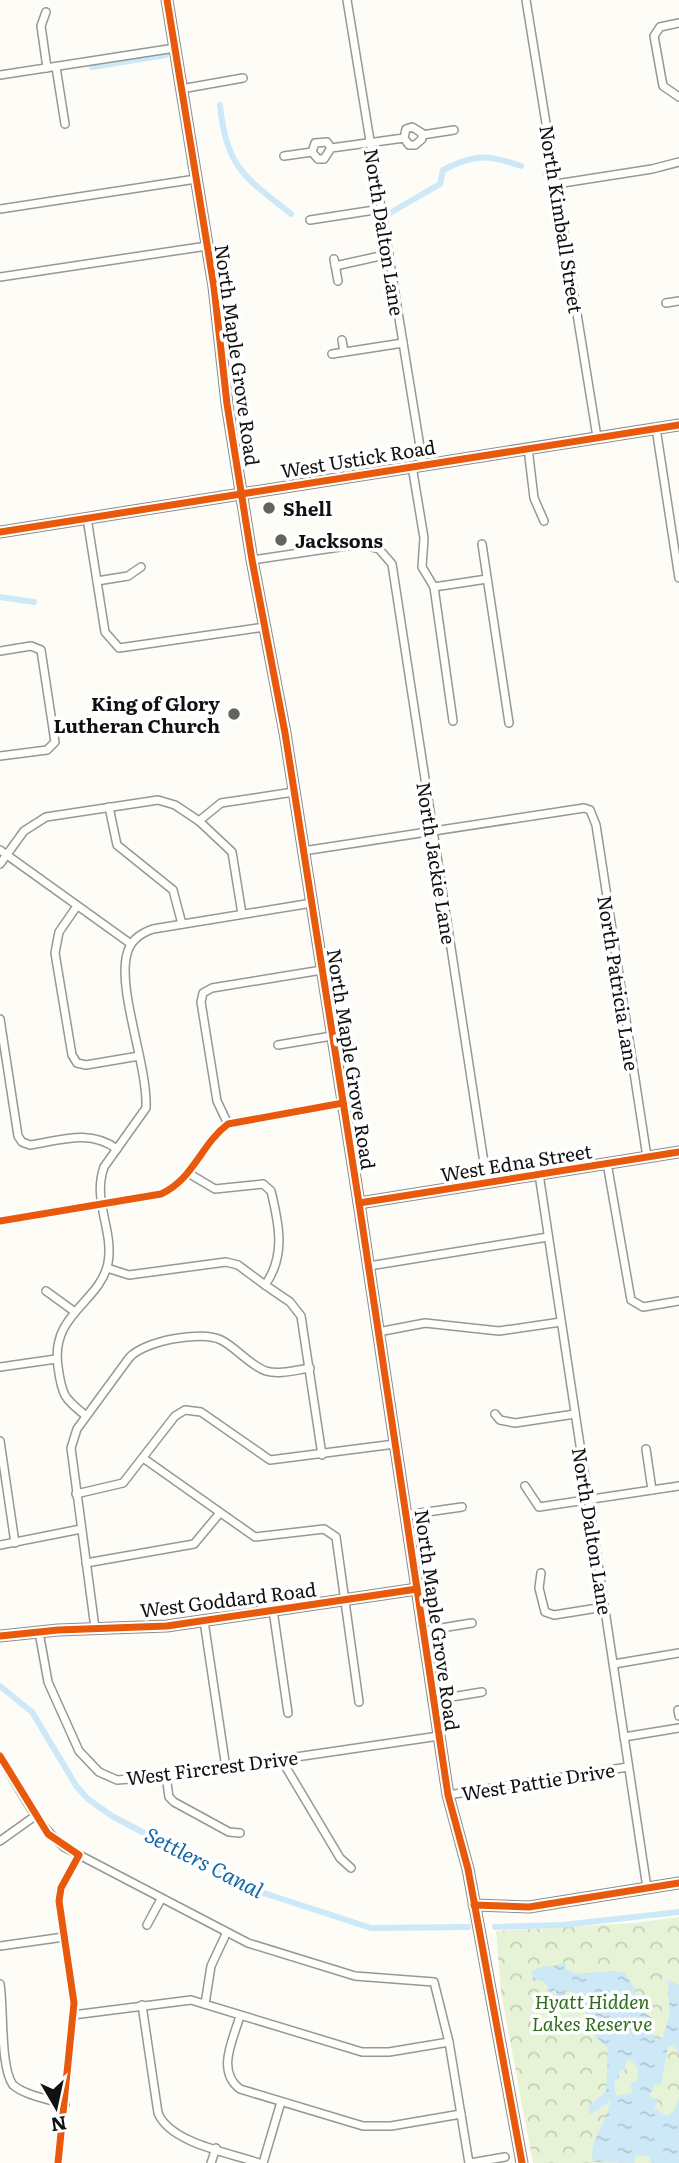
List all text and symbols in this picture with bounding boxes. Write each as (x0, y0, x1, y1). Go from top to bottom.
street label: North Kimball Street (533, 123, 591, 315)
street label: North Dalton Lane (358, 146, 412, 318)
street label: North Maple Grove Road (209, 242, 267, 468)
street label: West Ustick Road (279, 432, 438, 484)
place label: Shell (283, 494, 332, 522)
marker: Shell (261, 500, 277, 516)
place label: Jacksons (295, 526, 383, 554)
marker: Jacksons (273, 532, 289, 548)
place label: King of Glory Lutheran Church (53, 689, 220, 739)
marker: King of Glory Lutheran Church (226, 706, 242, 722)
street label: North Jackie Lane (410, 780, 464, 946)
street label: North Patricia Lane (591, 893, 647, 1073)
street label: North Maple Grove Road (321, 947, 383, 1172)
street label: West Edna Street (438, 1136, 594, 1188)
street label: North Dalton Lane (566, 1445, 620, 1617)
street label: North Maple Grove Road (409, 1507, 467, 1733)
street label: West Goddard Road (138, 1574, 318, 1624)
street label: West Fircrest Drive (125, 1743, 300, 1791)
street label: West Pattie Drive (459, 1755, 617, 1807)
water label: Settlers Canal (140, 1818, 270, 1904)
park label: Hyatt Hidden Lakes Reserve (532, 1987, 652, 2037)
north arrow (21, 2072, 91, 2142)
text: N (49, 2110, 69, 2140)

